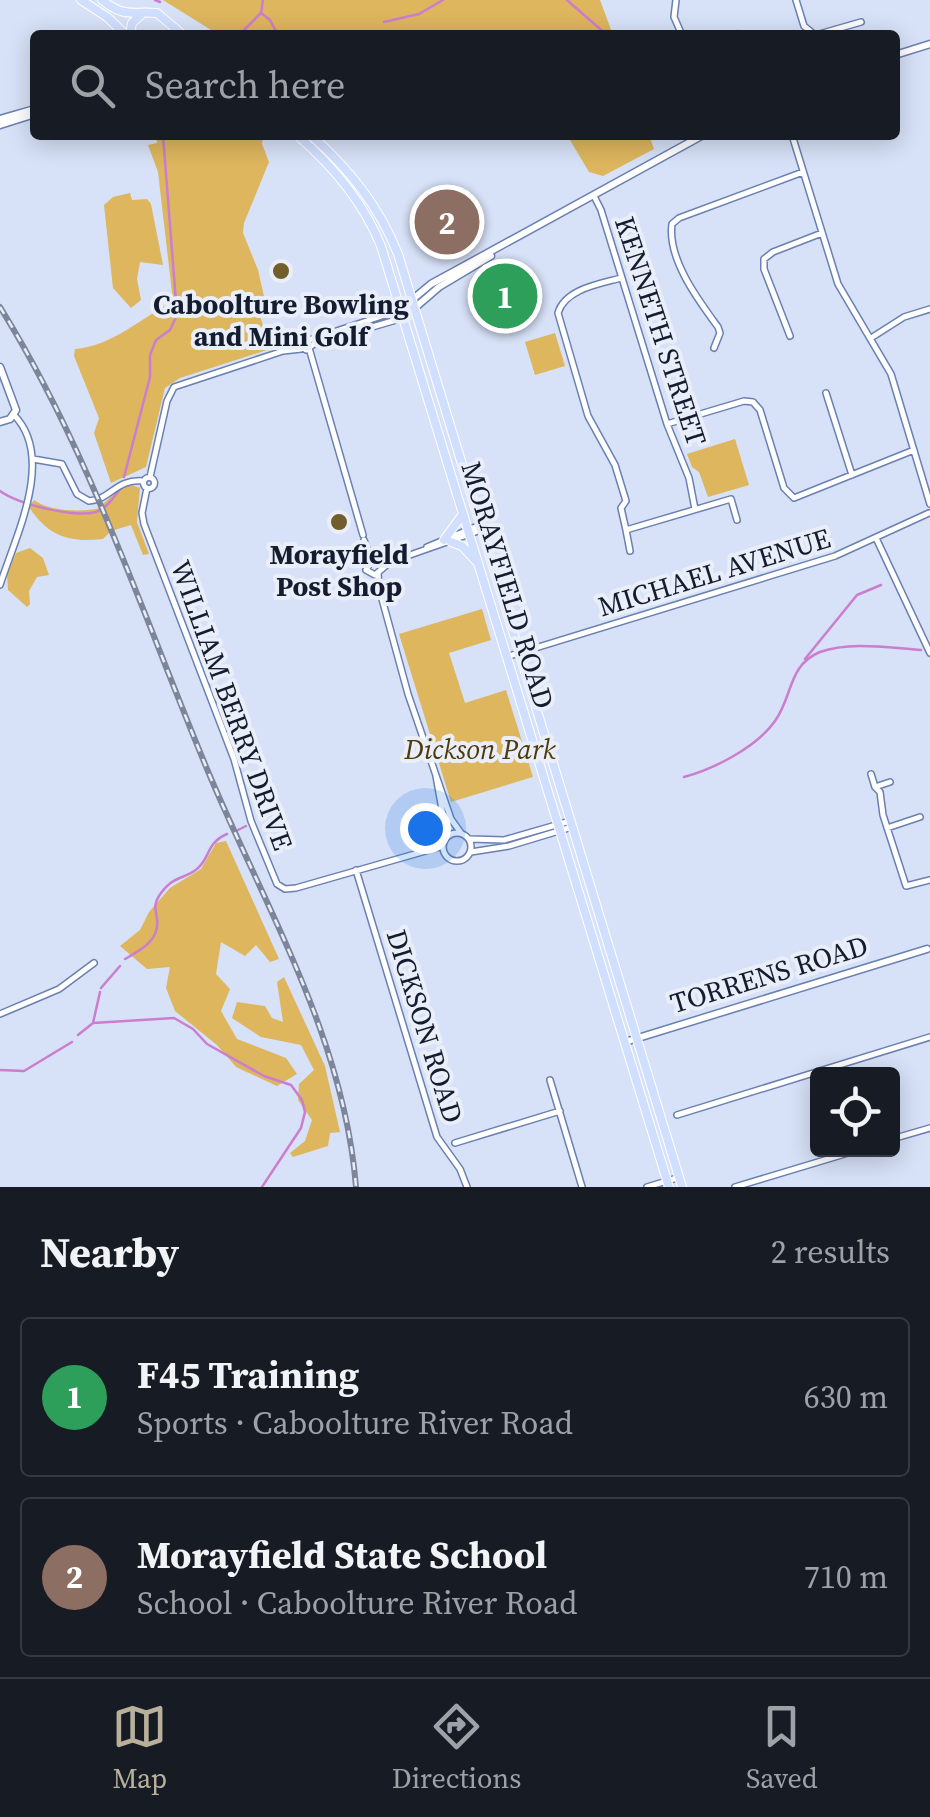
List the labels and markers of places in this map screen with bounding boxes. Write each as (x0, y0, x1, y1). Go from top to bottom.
pin: 2 (414, 184, 480, 260)
pin: 1 (472, 258, 538, 334)
marker: Caboolture Bowling and Mini Golf (270, 260, 292, 282)
place label: Caboolture Bowling and Mini Golf (153, 285, 409, 355)
marker: Morayfield Post Shop (328, 511, 350, 533)
place label: Morayfield Post Shop (269, 535, 409, 605)

